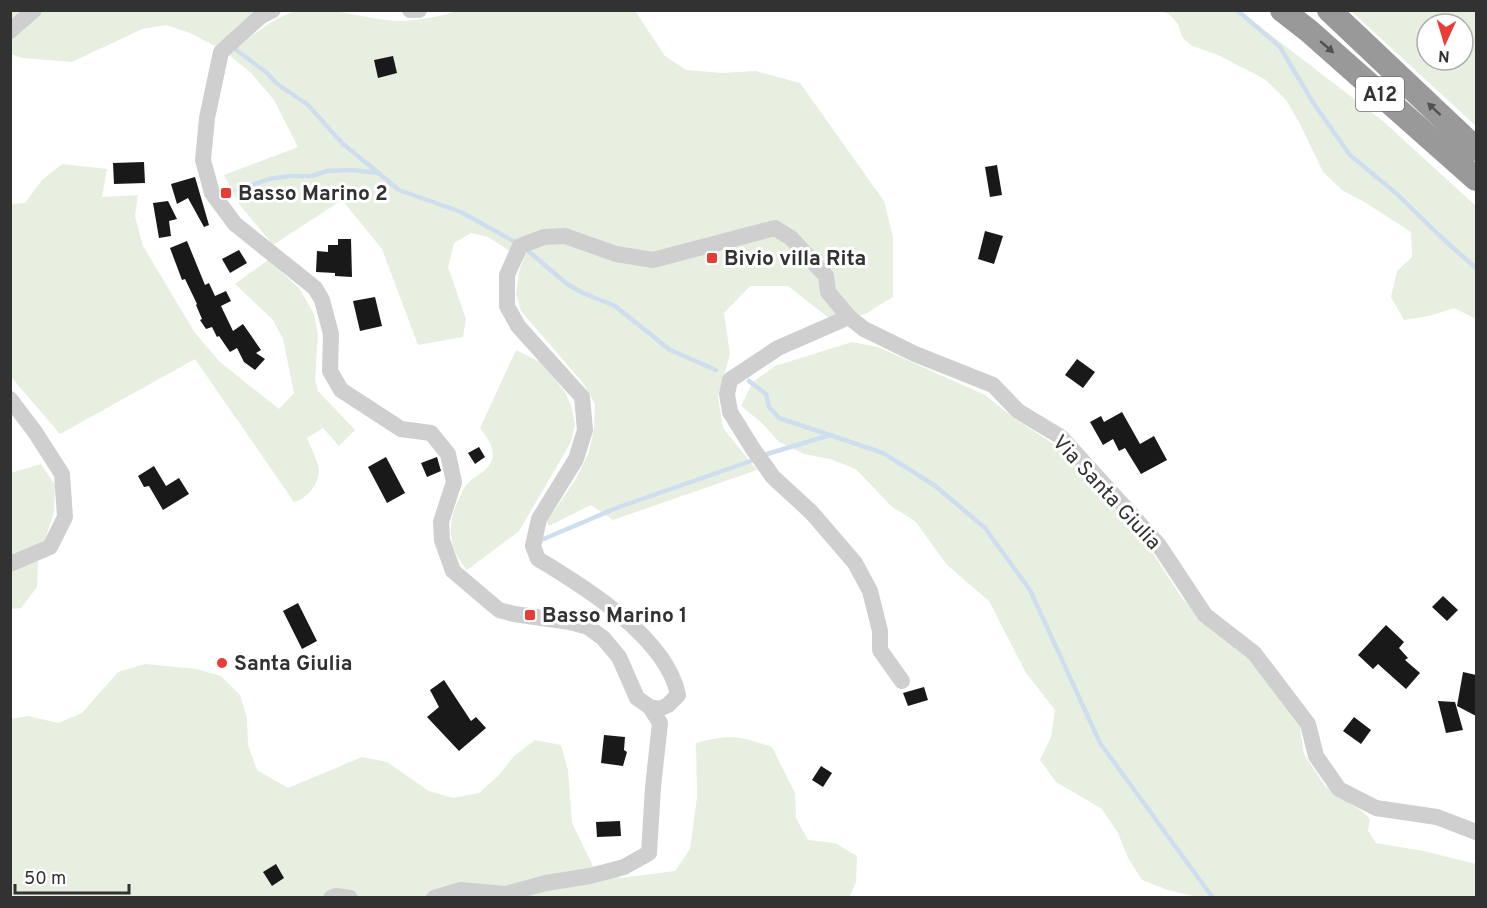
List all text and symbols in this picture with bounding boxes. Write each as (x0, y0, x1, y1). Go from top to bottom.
north arrow (1415, 12, 1475, 72)
one-way arrow (1320, 40, 1335, 54)
text: N (1438, 45, 1451, 65)
road number: A12 (1356, 77, 1404, 111)
one-way arrow (1427, 102, 1441, 116)
place label: Basso Marino 2 (238, 181, 388, 208)
marker: Basso Marino 2 (219, 186, 233, 200)
place label: Bivio villa Rita (724, 246, 866, 273)
marker: Bivio villa Rita (705, 251, 719, 265)
street label: Via Santa Giulia (1046, 430, 1166, 556)
place label: Basso Marino 1 (542, 603, 688, 630)
marker: Basso Marino 1 (523, 608, 537, 622)
place label: Santa Giulia (234, 651, 352, 678)
marker: Santa Giulia (215, 656, 229, 670)
scale bar (15, 857, 129, 895)
text: 50 m (24, 868, 66, 891)

